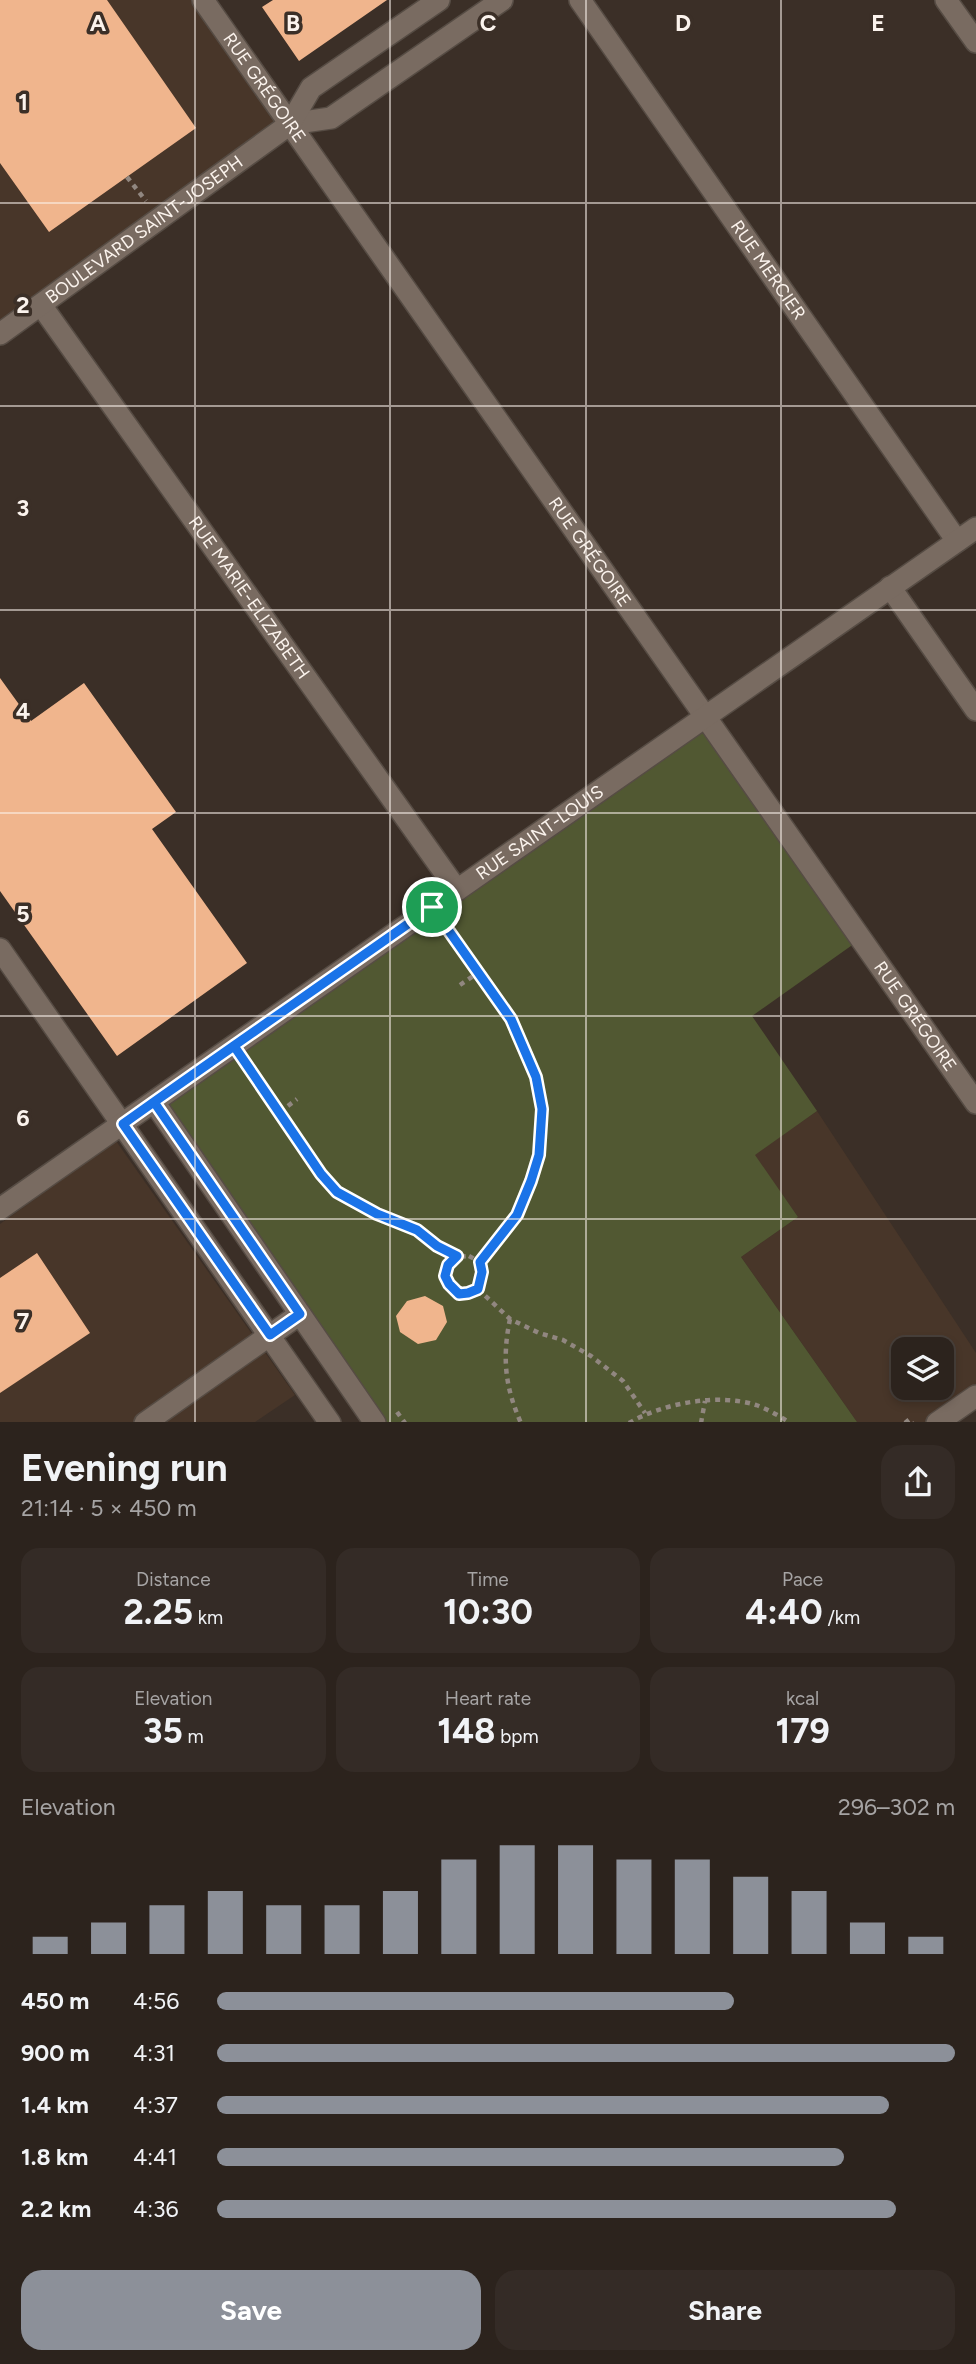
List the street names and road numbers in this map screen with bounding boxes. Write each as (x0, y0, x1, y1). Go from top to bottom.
street label: RUE GRÉGOIRE (218, 28, 311, 147)
street label: BOULEVARD SAINT-JOSEPH (41, 151, 247, 308)
street label: RUE MERCIER (726, 216, 810, 324)
street label: RUE GRÉGOIRE (544, 493, 636, 611)
street label: RUE MARIE-ELIZABETH (184, 512, 314, 683)
street label: RUE SAINT-LOUIS (472, 780, 608, 885)
street label: RUE GRÉGOIRE (869, 957, 961, 1076)

